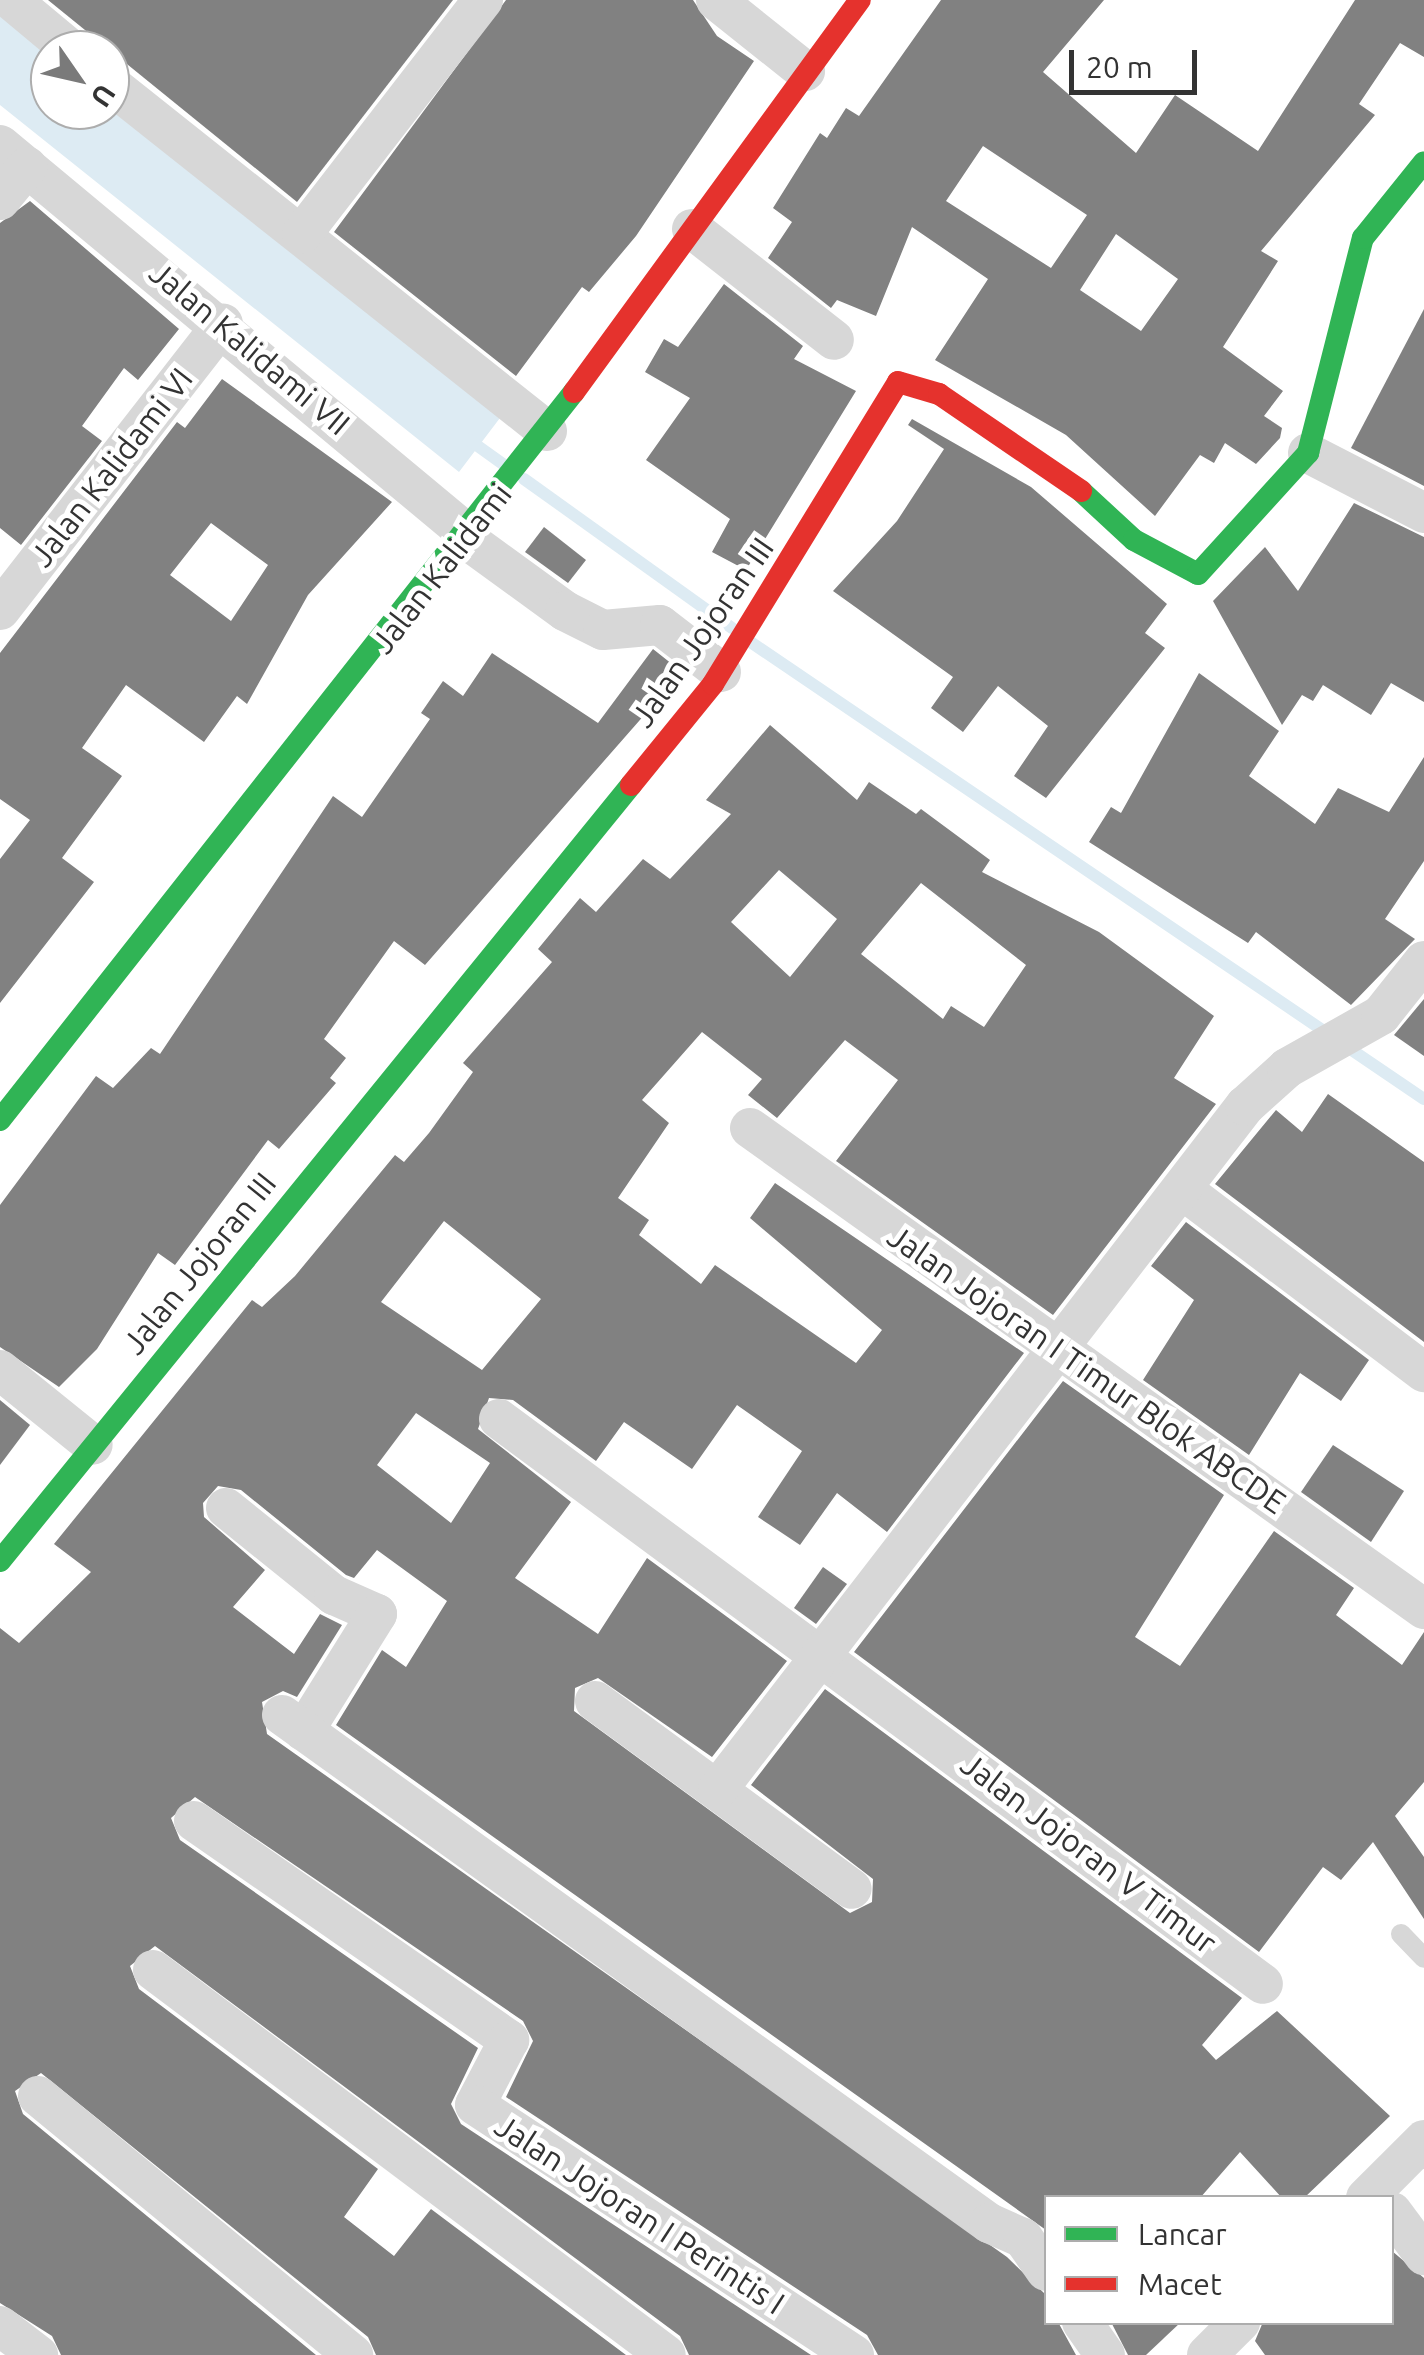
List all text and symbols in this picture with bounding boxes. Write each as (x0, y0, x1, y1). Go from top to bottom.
north arrow (30, 30, 130, 130)
scale bar (1074, 30, 1202, 92)
text: 20 m (1086, 50, 1153, 84)
text: U (85, 79, 122, 113)
street label: Jalan Kalidami VII (142, 253, 358, 443)
street label: Jalan Kalidami VI (22, 360, 200, 574)
street label: Jalan Kalidami (363, 475, 519, 661)
street label: Jalan Jojoran III (622, 530, 782, 734)
street label: Jalan Jojoran III (114, 1165, 284, 1361)
street label: Jalan Jojoran I Timur Blok ABCDE (881, 1216, 1293, 1522)
street label: Jalan Jojoran V Timur (954, 1744, 1224, 1962)
street label: Jalan Jojoran I Perintis I (488, 2106, 792, 2322)
legend (1044, 2195, 1394, 2325)
text: Lancar (1138, 2217, 1227, 2251)
text: Macet (1138, 2267, 1222, 2301)

